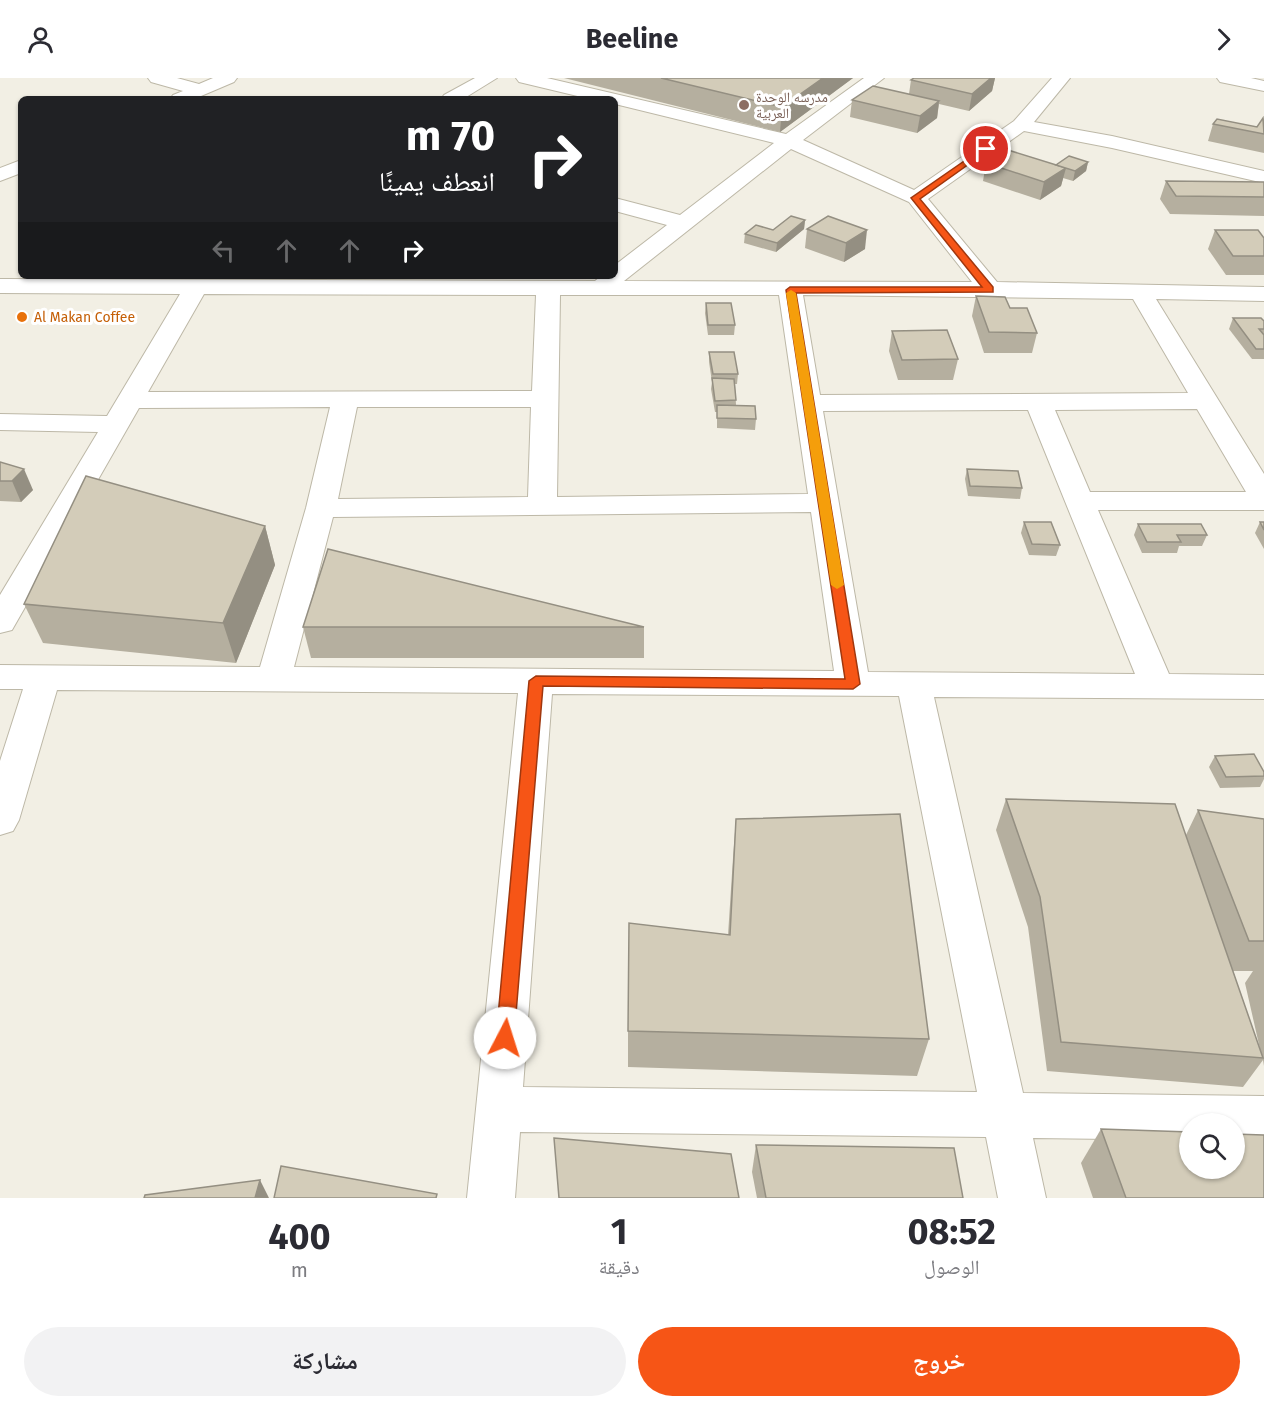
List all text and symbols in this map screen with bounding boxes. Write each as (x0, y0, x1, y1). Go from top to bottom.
icon: person (24, 23, 57, 56)
text: Beeline (586, 23, 678, 55)
icon: forward (1207, 23, 1240, 56)
place label: مدرسه الوحدة العربية (756, 89, 828, 122)
marker: مدرسه الوحدة العربية (737, 98, 751, 112)
text: 70 m (406, 111, 495, 161)
icon: right (516, 120, 594, 198)
pin (960, 123, 1011, 174)
icon: arrive (969, 132, 1002, 165)
text: انعطف يمينًا (379, 166, 495, 198)
icon: left (207, 234, 240, 267)
icon: ahead (270, 234, 303, 267)
icon: ahead (333, 234, 366, 267)
icon: right (396, 234, 429, 267)
place label: Al Makan Coffee (34, 309, 135, 326)
marker: Al Makan Coffee (15, 310, 29, 324)
position arrow (473, 1006, 537, 1070)
map controls (1179, 1113, 1245, 1179)
button: search (1179, 1113, 1245, 1179)
text: 1 (611, 1210, 627, 1254)
text: 08:52 (908, 1210, 996, 1254)
text: 400 (268, 1215, 331, 1259)
text: دقيقة (599, 1255, 639, 1279)
text: الوصول (924, 1255, 979, 1279)
text: m (291, 1258, 308, 1282)
button: مشاركة (24, 1327, 626, 1396)
button: خروج (638, 1327, 1240, 1396)

